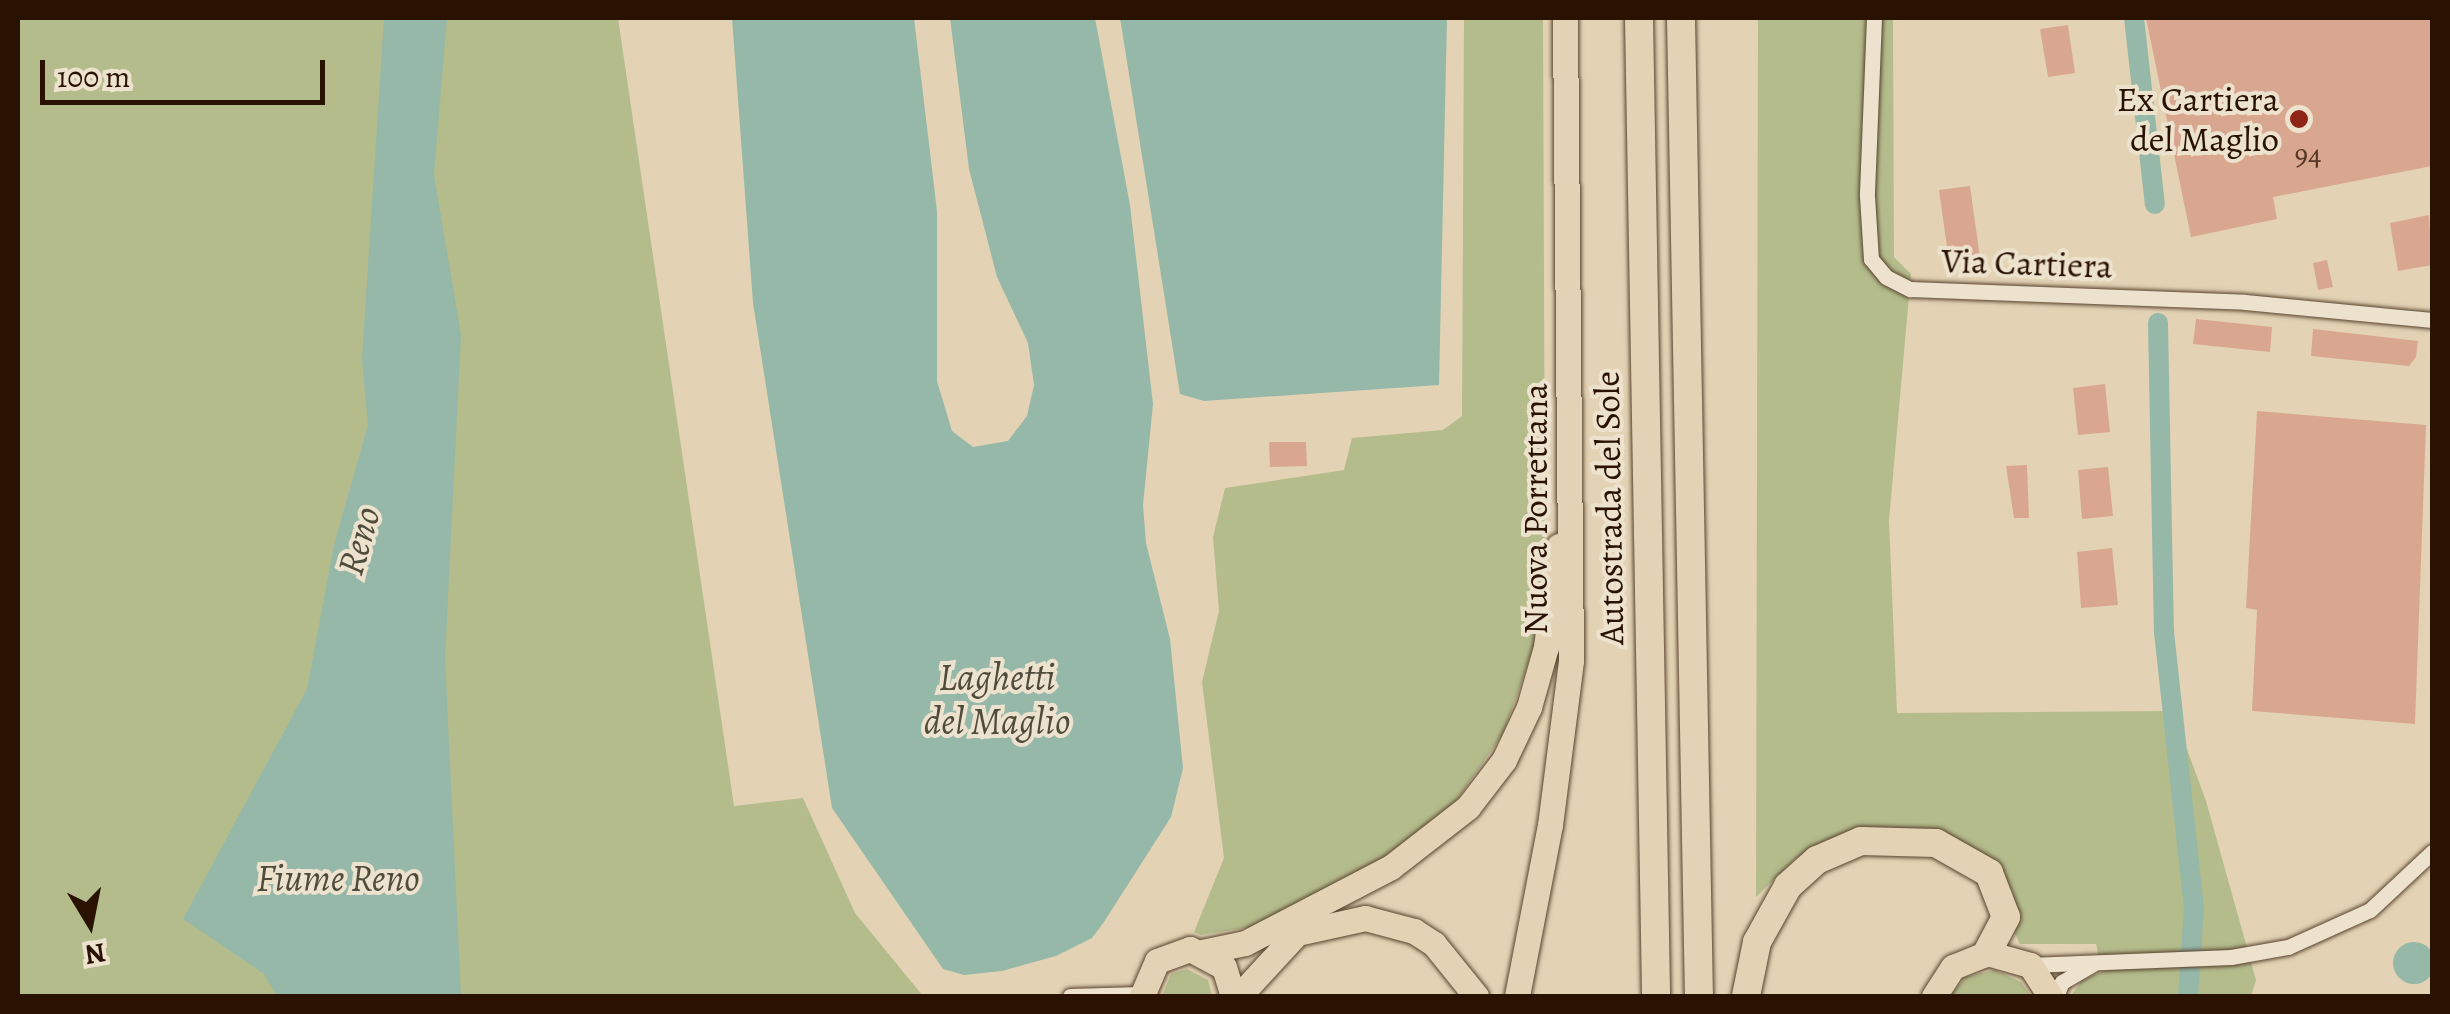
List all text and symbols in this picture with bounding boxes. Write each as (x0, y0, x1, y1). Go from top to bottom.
scale bar (45, 40, 330, 102)
text: 100 m (57, 57, 130, 97)
place label: Ex Cartiera del Maglio (2117, 78, 2279, 160)
marker: Ex Cartiera del Maglio (2288, 108, 2310, 130)
house number: 94 (2294, 137, 2322, 173)
street label: Via Cartiera (1941, 239, 2113, 287)
street label: Autostrada del Sole (1586, 371, 1632, 645)
street label: Nuova Porrettana (1514, 383, 1556, 635)
water label: Reno (328, 502, 390, 580)
water label: Laghetti del Maglio (924, 655, 1070, 744)
water label: Fiume Reno (256, 856, 420, 902)
north arrow (40, 874, 140, 974)
text: N (82, 933, 109, 974)

